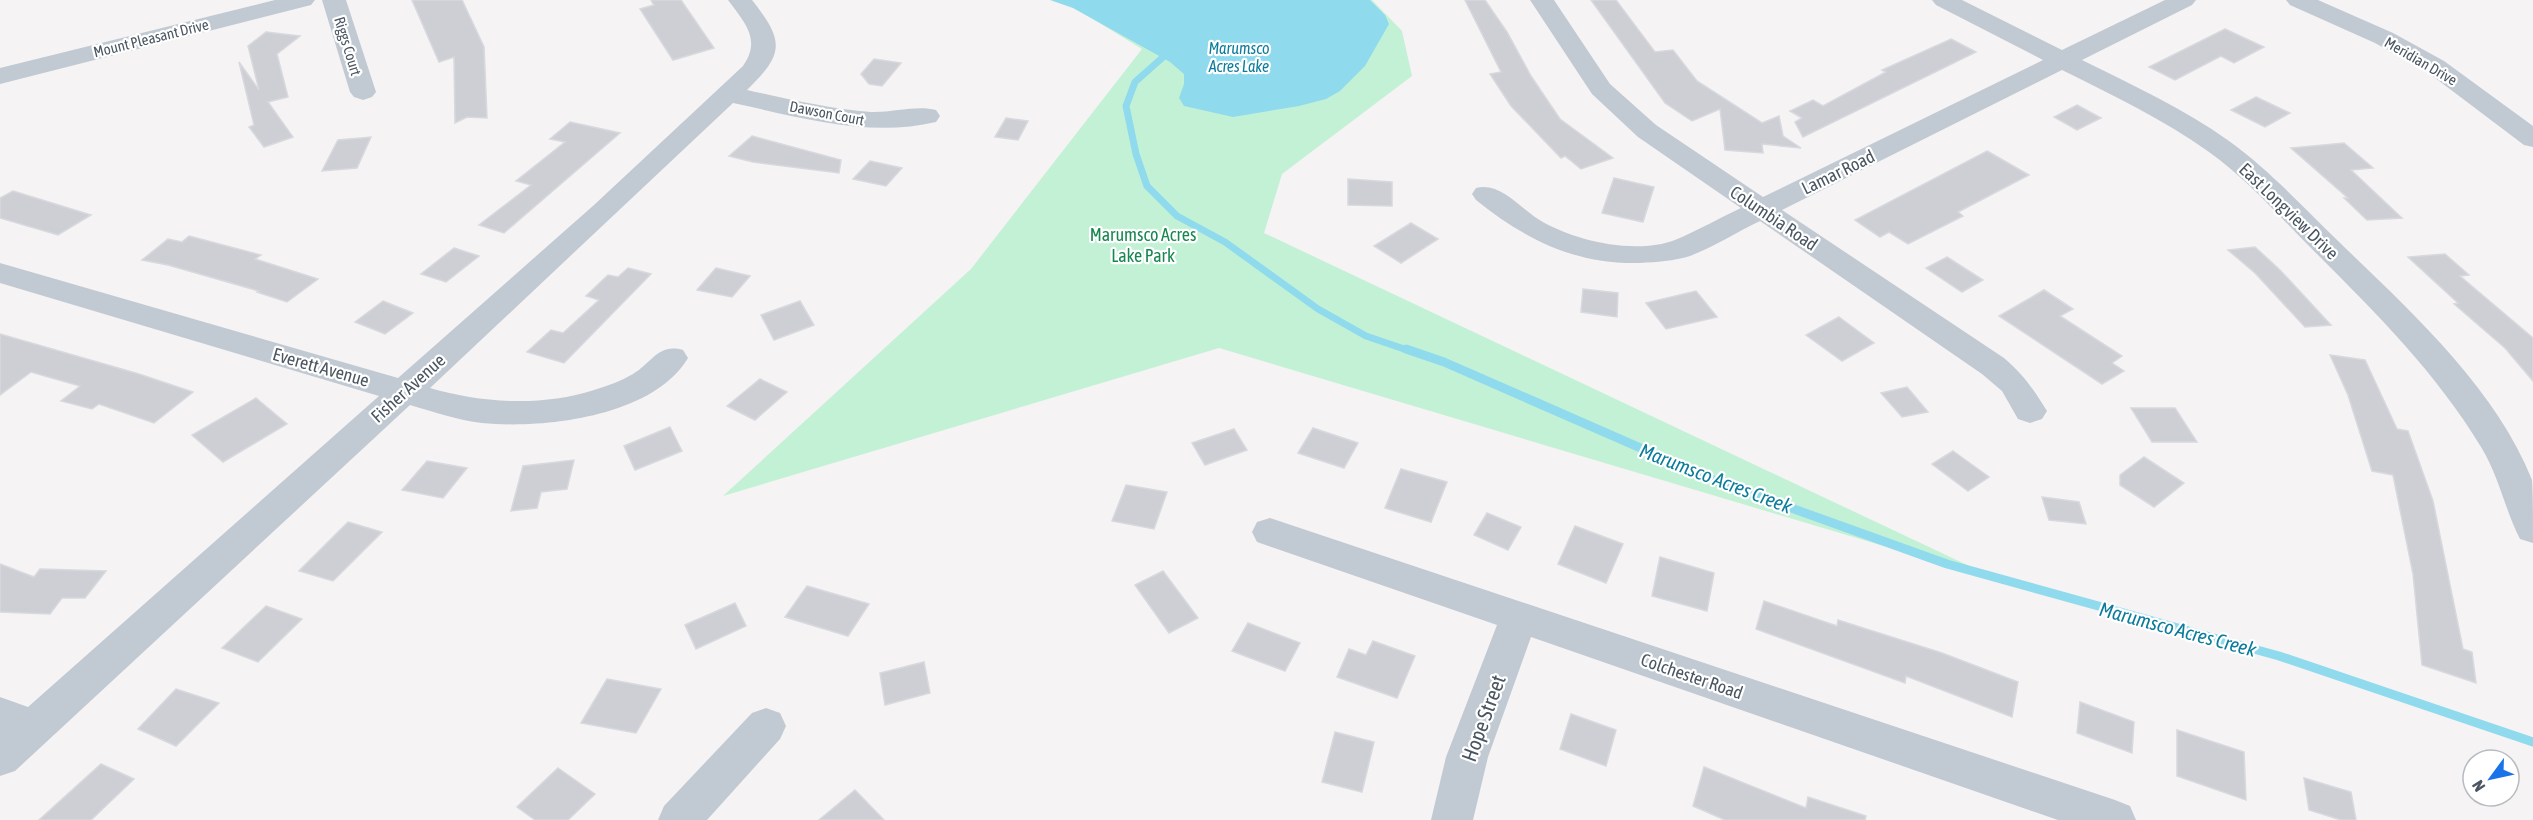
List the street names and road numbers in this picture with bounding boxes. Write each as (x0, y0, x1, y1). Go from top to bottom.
street label: Mount Pleasant Drive (92, 15, 210, 61)
street label: Riggs Court (331, 15, 365, 77)
street label: Meridian Drive (2382, 33, 2460, 89)
street label: Dawson Court (788, 97, 866, 129)
street label: Lamar Road (1798, 145, 1878, 199)
street label: East Longview Drive (2235, 158, 2343, 264)
street label: Columbia Road (1726, 181, 1822, 255)
street label: Everett Avenue (270, 343, 372, 391)
street label: Fisher Avenue (367, 349, 449, 427)
street label: Colchester Road (1638, 649, 1746, 703)
street label: Hope Street (1456, 671, 1510, 765)

